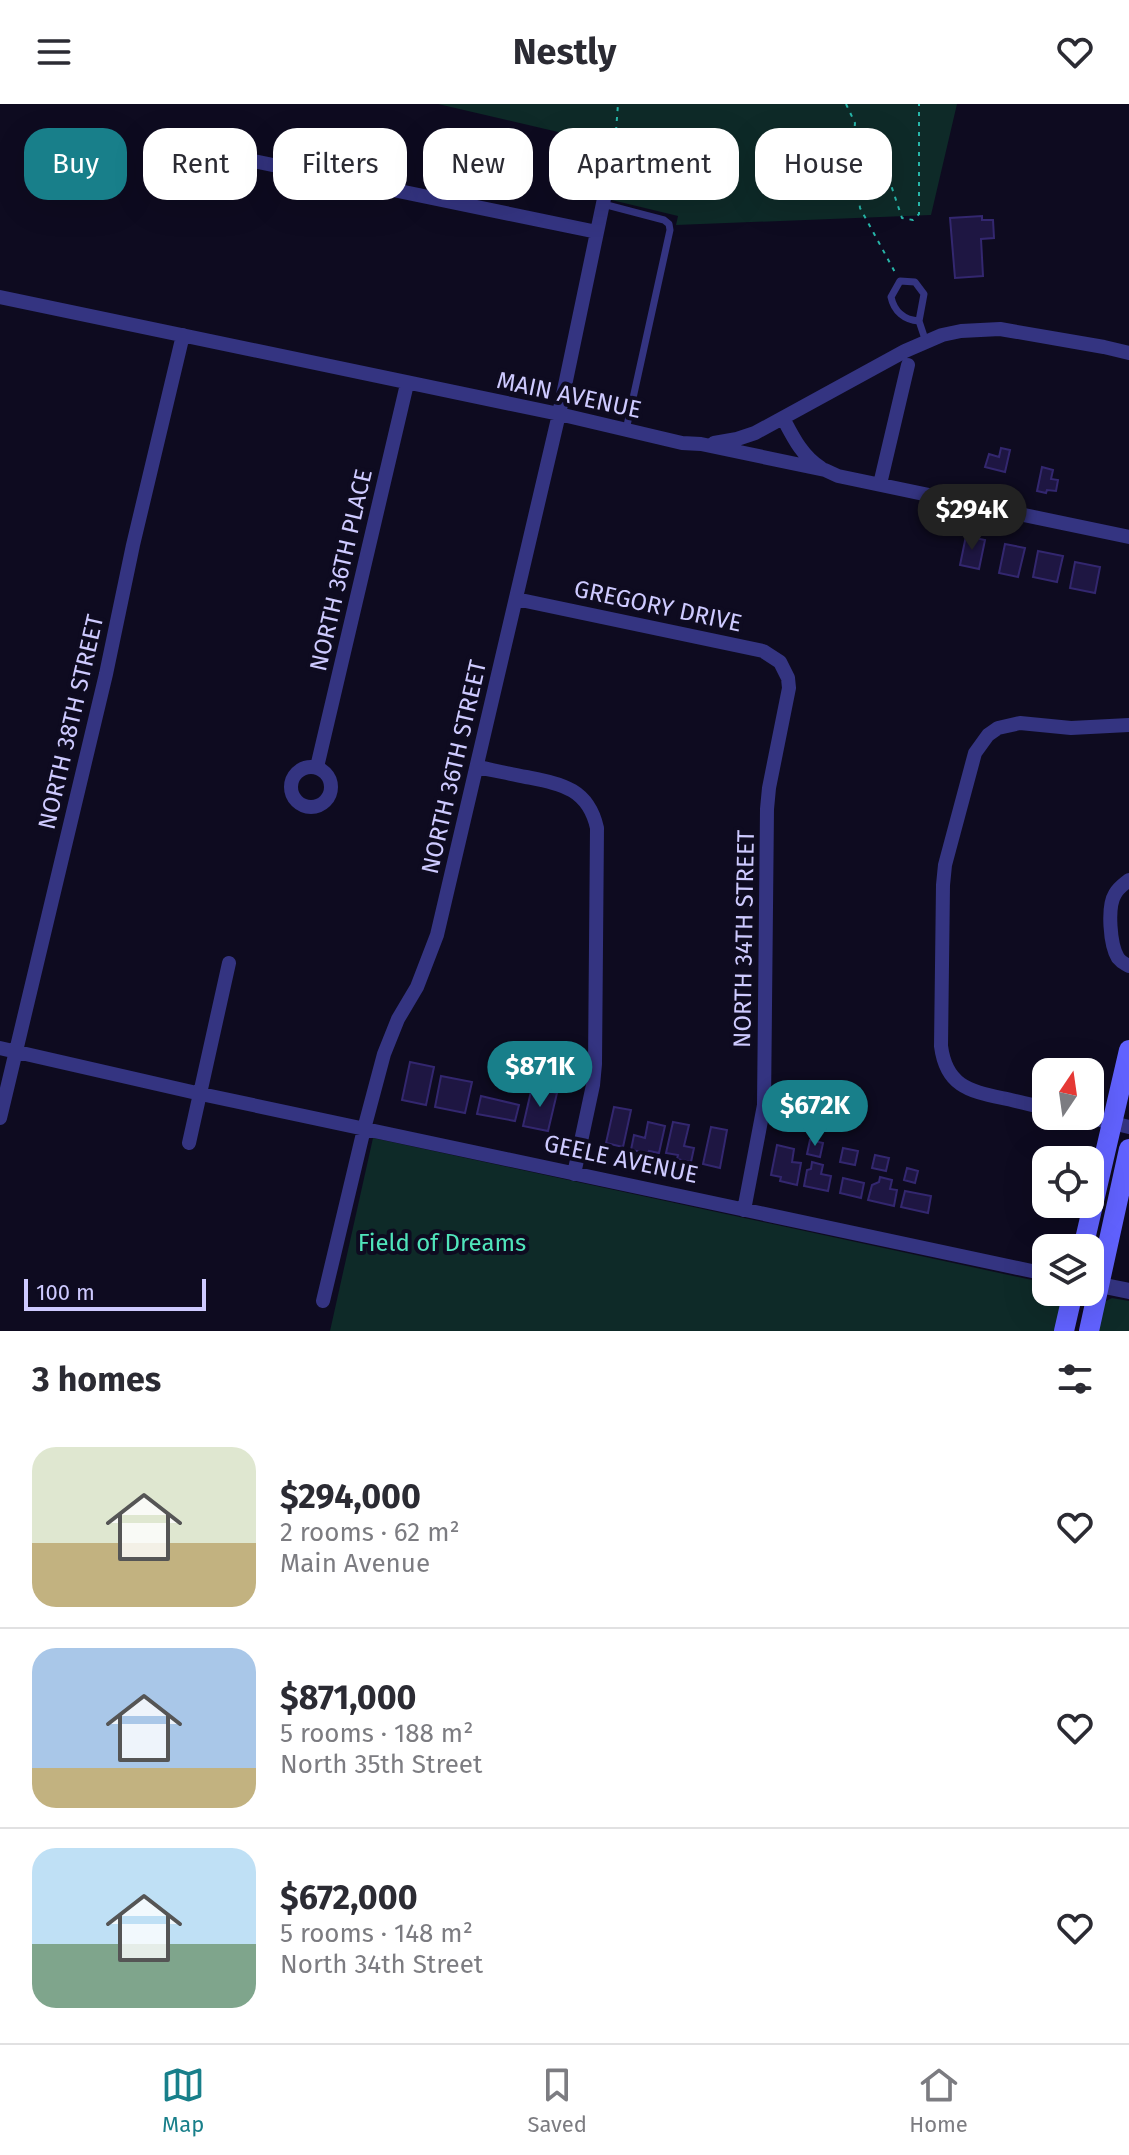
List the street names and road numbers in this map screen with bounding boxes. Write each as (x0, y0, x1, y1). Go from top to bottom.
street label: MAIN AVENUE (494, 366, 644, 424)
street label: NORTH 36TH PLACE (304, 466, 378, 674)
street label: GREGORY DRIVE (572, 575, 744, 637)
street label: NORTH 38TH STREET (33, 611, 109, 832)
street label: NORTH 36TH STREET (416, 657, 492, 877)
street label: NORTH 34TH STREET (728, 829, 760, 1048)
street label: GEELE AVENUE (541, 1129, 701, 1189)

